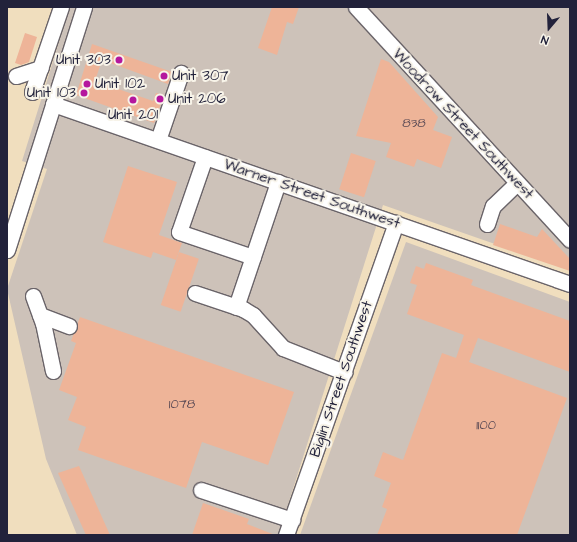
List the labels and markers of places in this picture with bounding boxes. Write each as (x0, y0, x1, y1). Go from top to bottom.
place label: Unit 303 (56, 51, 111, 69)
marker: Unit 303 (114, 55, 124, 65)
place label: Unit 307 (172, 67, 229, 85)
marker: Unit 307 (159, 71, 169, 81)
place label: Unit 102 (95, 75, 145, 93)
marker: Unit 102 (82, 79, 92, 89)
place label: Unit 103 (27, 84, 76, 102)
marker: Unit 103 (79, 88, 89, 98)
place label: Unit 206 (168, 90, 226, 108)
marker: Unit 206 (155, 94, 165, 104)
marker: Unit 201 (128, 95, 138, 105)
place label: Unit 201 (108, 106, 158, 124)

